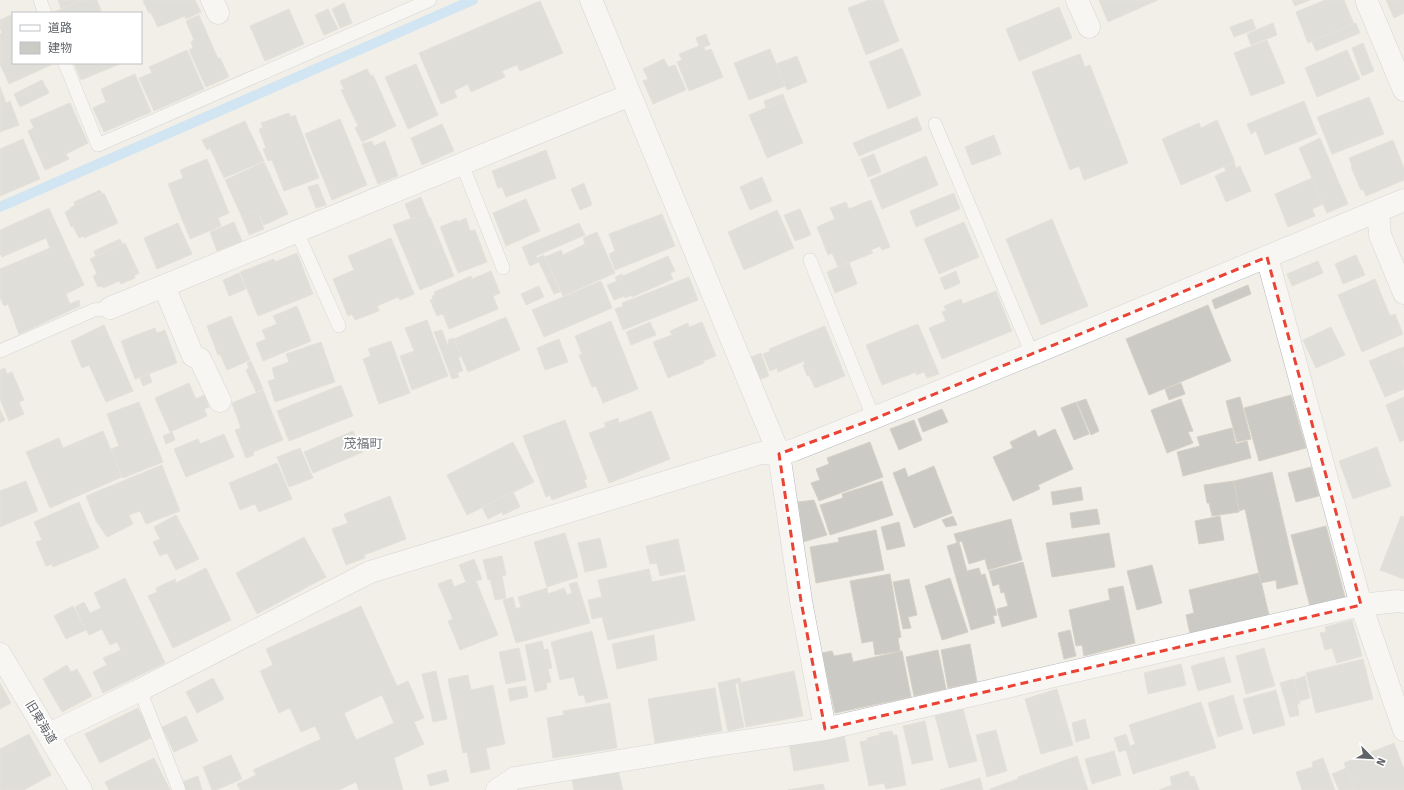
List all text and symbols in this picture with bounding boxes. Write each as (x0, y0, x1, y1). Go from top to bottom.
legend (12, 12, 142, 64)
text: 道路 (48, 21, 72, 35)
text: 建物 (48, 41, 72, 55)
district label: 茂福町 (343, 436, 383, 451)
street label: 旧東海道 (23, 698, 59, 746)
north arrow (1352, 738, 1392, 778)
text: N (1373, 756, 1388, 768)

